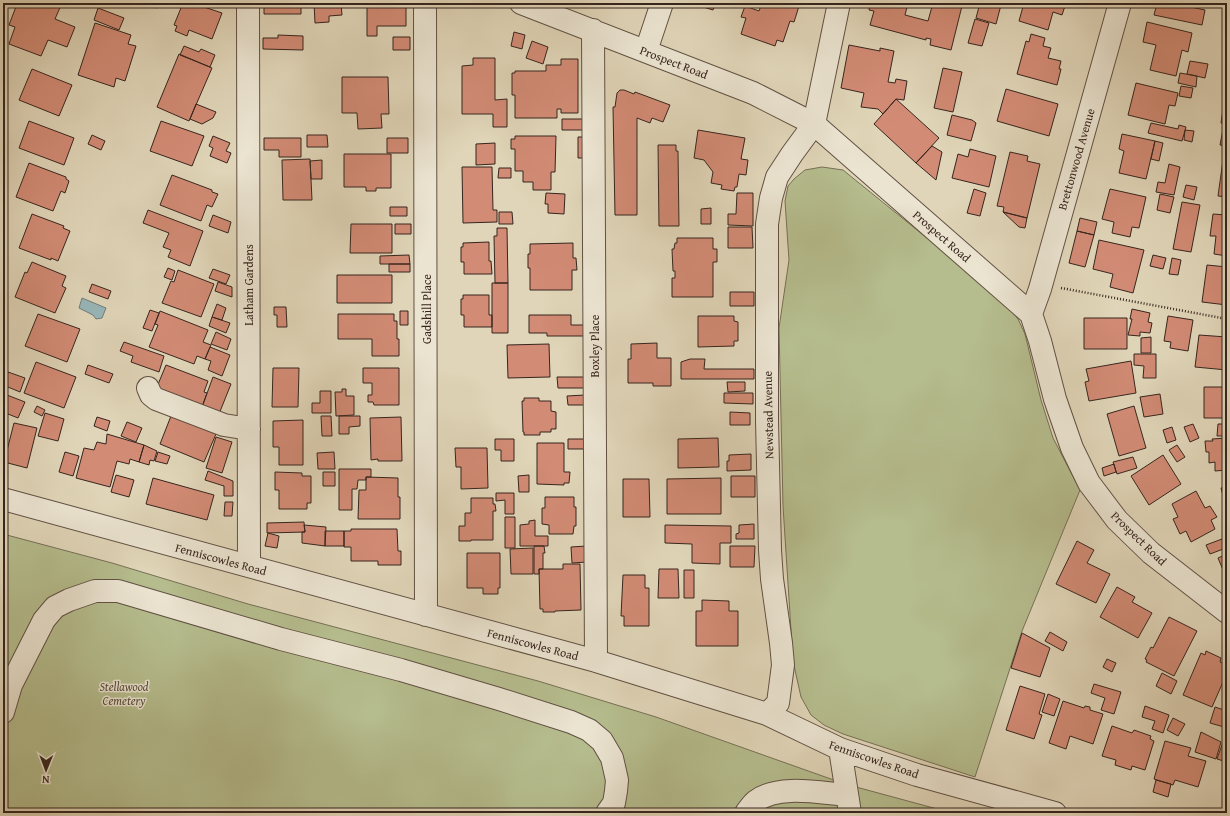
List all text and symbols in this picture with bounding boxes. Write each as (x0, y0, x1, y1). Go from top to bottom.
street label: Prospect Road (638, 41, 711, 83)
street label: Brettonwood Avenue (1053, 106, 1099, 212)
street label: Prospect Road (909, 206, 975, 266)
street label: Latham Gardens (240, 244, 257, 326)
street label: Gadshill Place (418, 274, 435, 344)
street label: Boxley Place (586, 314, 603, 377)
street label: Newstead Avenue (759, 370, 777, 459)
street label: Prospect Road (1107, 507, 1171, 569)
street label: Fenniscowles Road (173, 539, 269, 580)
street label: Fenniscowles Road (485, 624, 581, 665)
park label: Stellawood Cemetery (99, 678, 149, 709)
street label: Fenniscowles Road (827, 736, 922, 783)
north arrow (26, 750, 66, 790)
text: N (41, 772, 50, 788)

